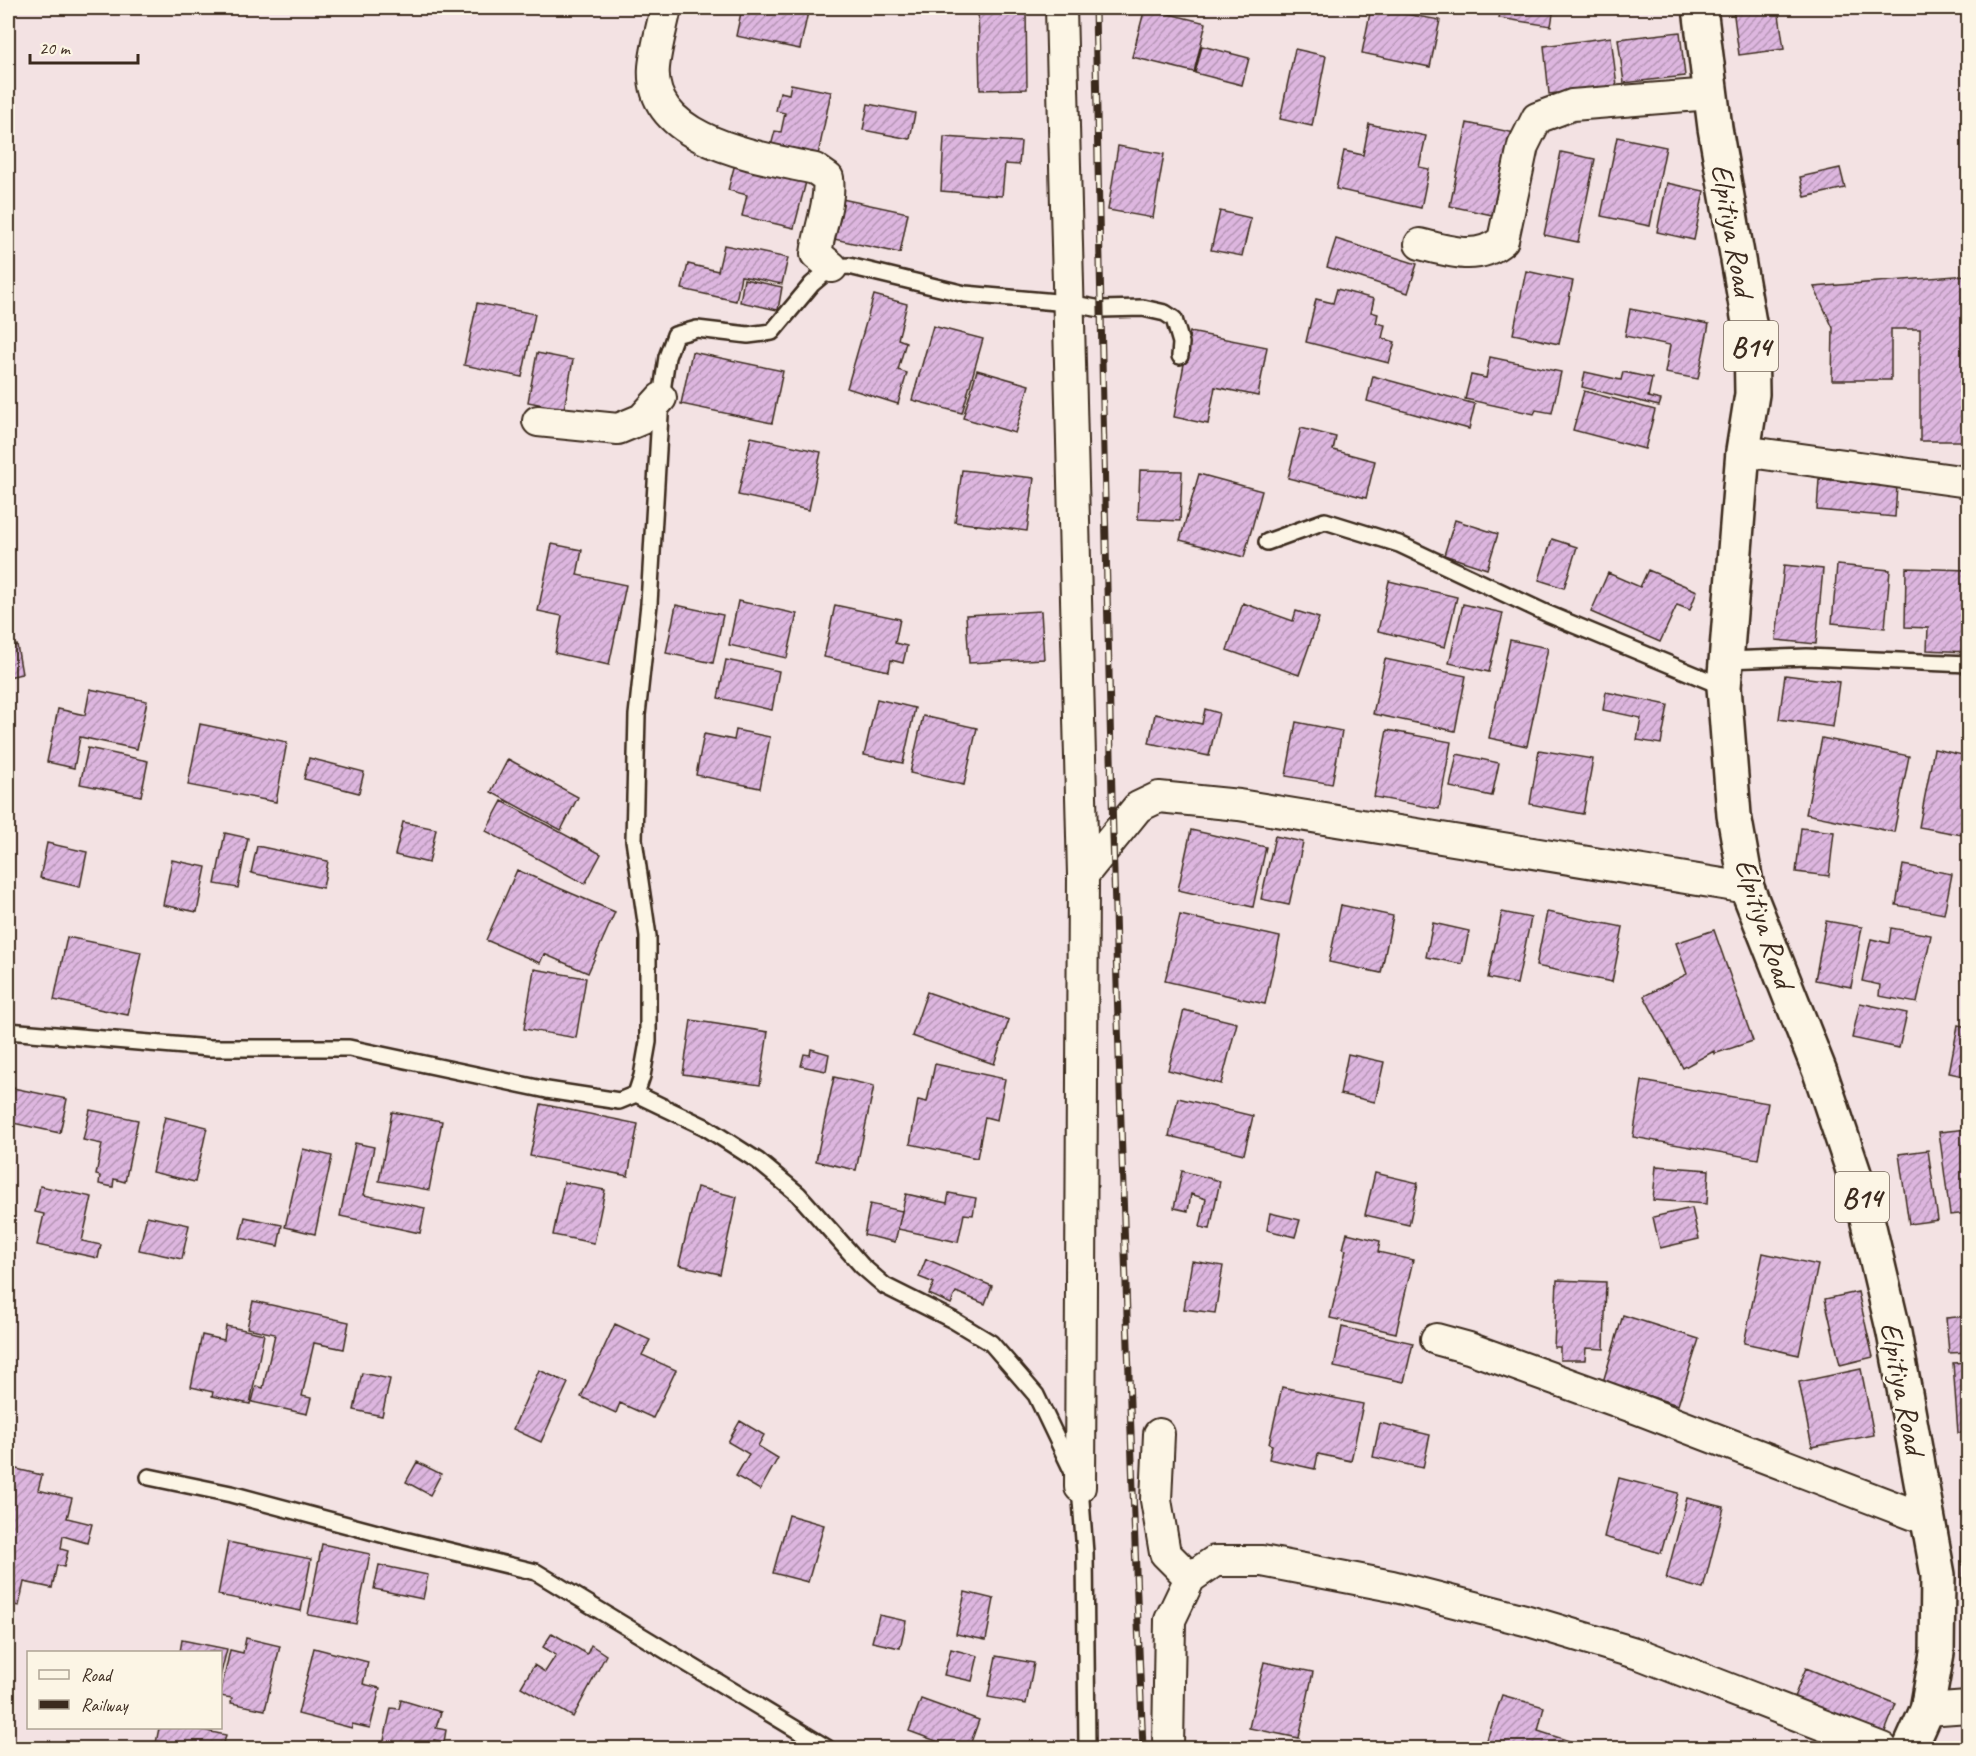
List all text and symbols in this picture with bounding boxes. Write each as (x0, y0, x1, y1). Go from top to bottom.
scale bar (30, 27, 138, 65)
text: 20 m (39, 37, 72, 59)
street label: Elpitiya Road (1703, 161, 1764, 303)
road number: B14 (1724, 321, 1778, 371)
street label: Elpitiya Road (1726, 854, 1805, 996)
road number: B14 (1835, 1172, 1889, 1222)
street label: Elpitiya Road (1872, 1319, 1935, 1461)
legend (27, 1651, 222, 1729)
text: Road (81, 1664, 114, 1686)
text: Railway (81, 1694, 129, 1716)

